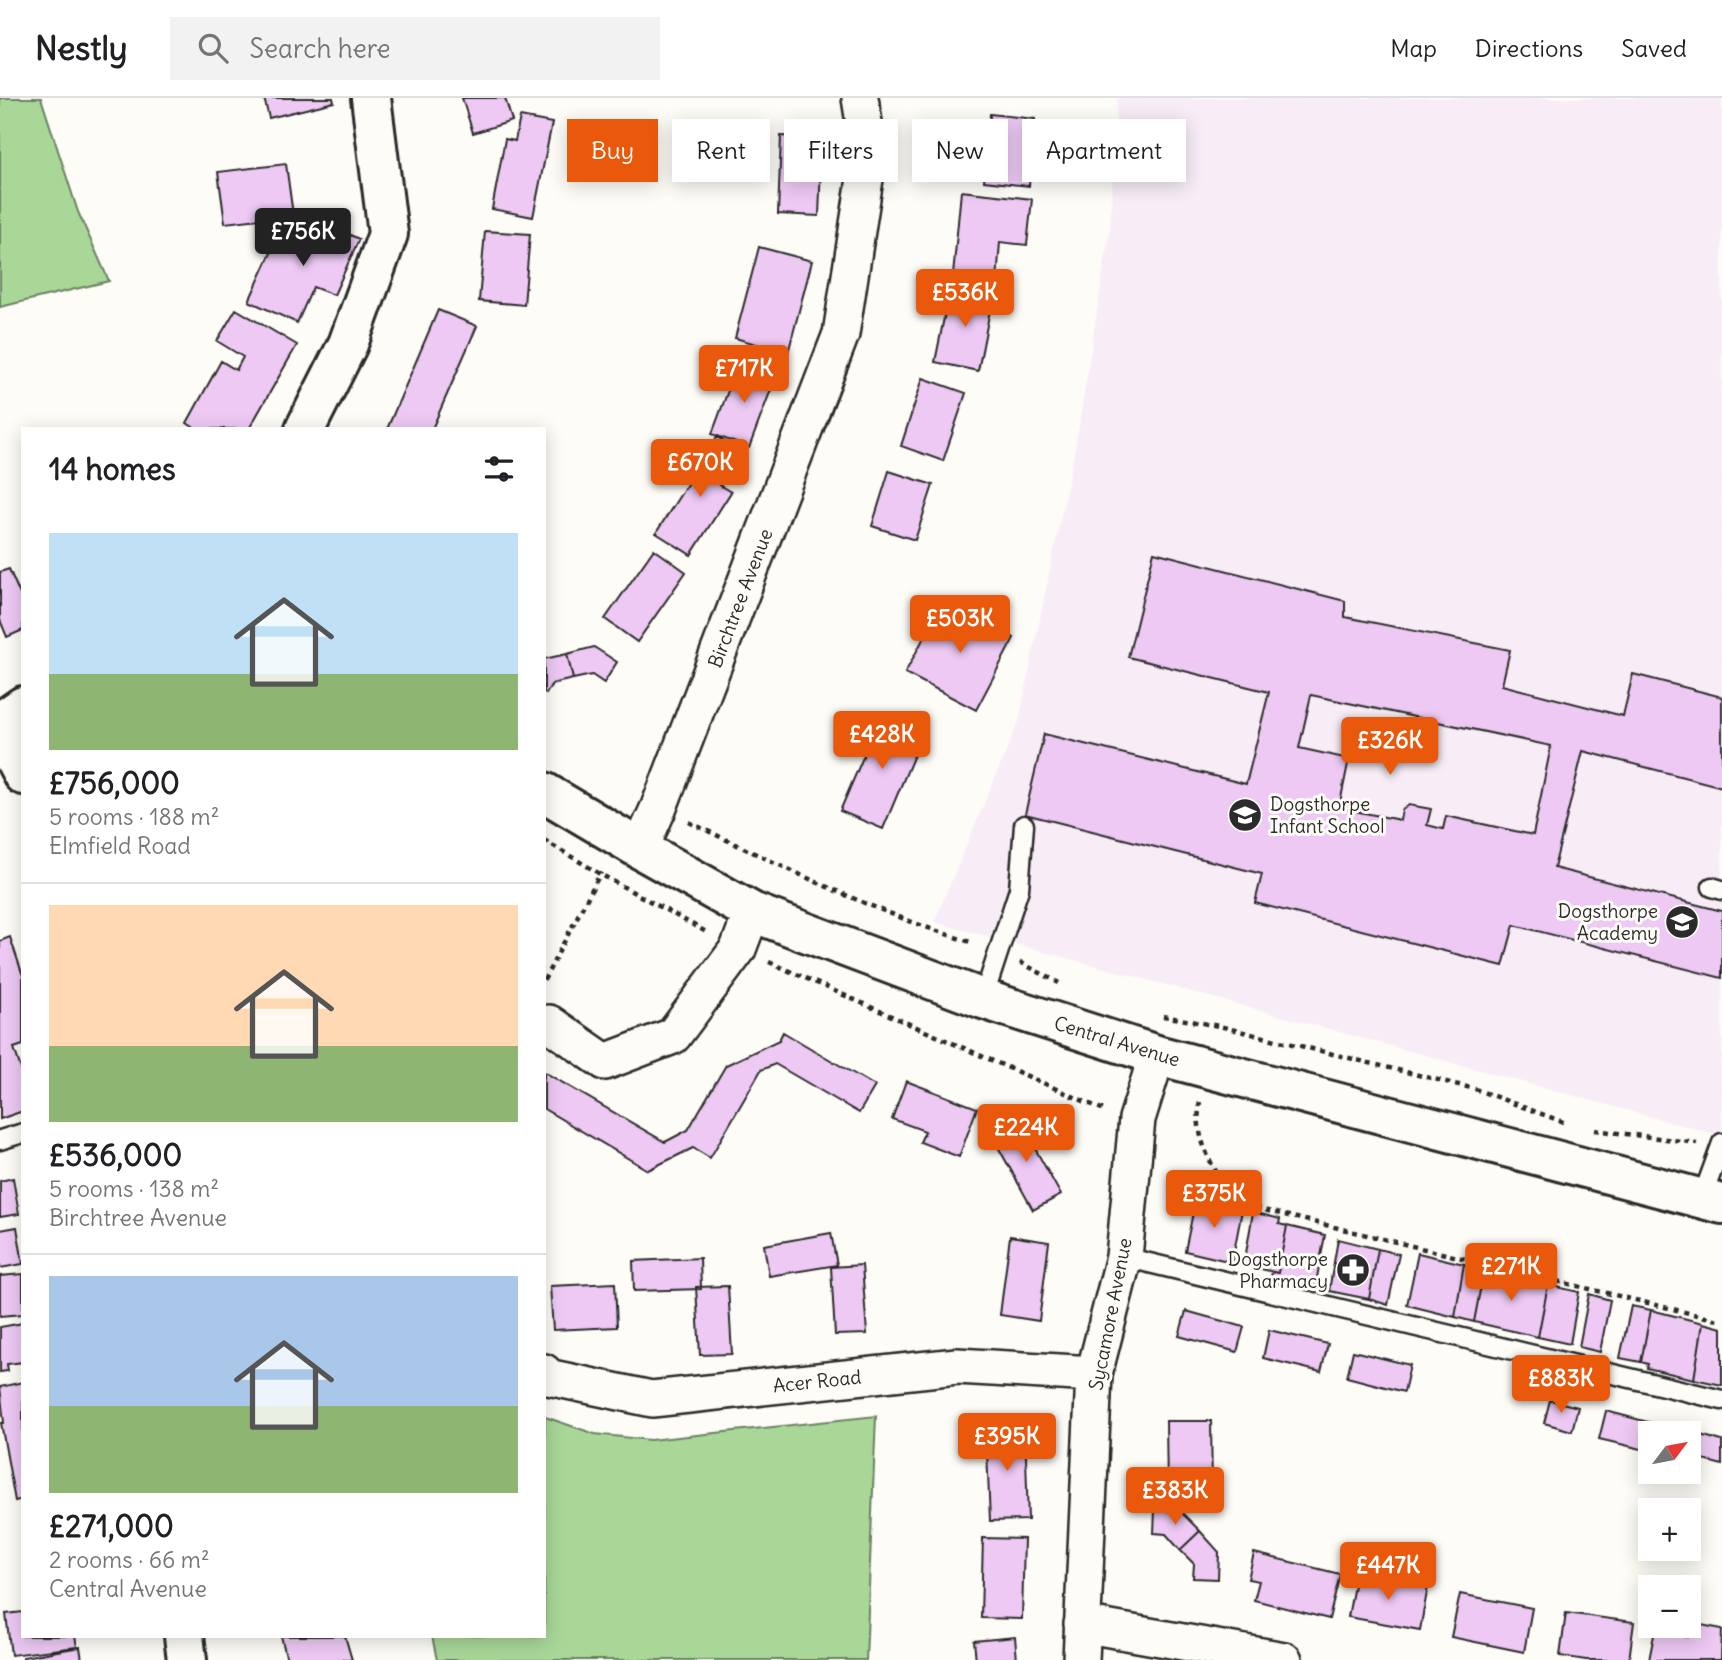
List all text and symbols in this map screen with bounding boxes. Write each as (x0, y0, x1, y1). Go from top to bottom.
search box (170, 17, 660, 80)
text: Nestly (35, 27, 128, 69)
icon: search (194, 29, 232, 67)
text: Search here (250, 32, 391, 65)
text: Map (1390, 33, 1437, 63)
text: Directions (1475, 33, 1583, 63)
text: Saved (1621, 33, 1687, 63)
chip: Buy (567, 119, 658, 182)
chip: Rent (672, 119, 770, 182)
chip: Filters (784, 119, 898, 182)
chip: New (912, 119, 1008, 182)
chip: Apartment (1022, 119, 1186, 182)
pin: £756K (254, 208, 352, 268)
text: £756K (271, 216, 335, 245)
pin: £536K (916, 270, 1014, 329)
text: £536K (932, 277, 998, 306)
pin: £717K (695, 345, 793, 405)
text: £717K (715, 353, 773, 382)
pin: £670K (651, 440, 749, 499)
text: £670K (667, 447, 733, 476)
text: 14 homes (49, 450, 176, 488)
icon: filters (480, 450, 518, 488)
street label: Birchtree Avenue (702, 525, 778, 671)
icon: home (221, 579, 347, 705)
pin: £503K (911, 596, 1009, 655)
text: £503K (926, 603, 994, 632)
pin: £428K (833, 712, 931, 771)
pin: £326K (1341, 718, 1439, 777)
text: £428K (849, 719, 915, 748)
text: £326K (1357, 725, 1423, 754)
text: £756,000 (49, 764, 180, 802)
place label: Dogsthorpe Infant School (1270, 792, 1384, 838)
school or university icon: Dogsthorpe Infant School (1226, 796, 1264, 834)
text: 5 rooms · 188 m² (49, 802, 219, 831)
text: Elmfield Road (49, 831, 191, 860)
place label: Dogsthorpe Academy (1558, 899, 1658, 945)
school or university icon: Dogsthorpe Academy (1663, 903, 1701, 941)
icon: home (221, 951, 347, 1077)
street label: Central Avenue (1051, 1010, 1183, 1072)
pin: £224K (977, 1104, 1075, 1164)
text: £224K (994, 1112, 1058, 1141)
text: £536,000 (49, 1136, 182, 1174)
pin: £375K (1165, 1170, 1263, 1230)
text: 5 rooms · 138 m² (49, 1174, 219, 1203)
text: £375K (1182, 1178, 1246, 1207)
text: Birchtree Avenue (49, 1203, 227, 1232)
street label: Sycamore Avenue (1083, 1236, 1137, 1392)
pin: £271K (1462, 1244, 1560, 1303)
place label: Dogsthorpe Pharmacy (1228, 1247, 1328, 1293)
pharmacy icon: Dogsthorpe Pharmacy (1334, 1251, 1372, 1289)
text: £271K (1481, 1251, 1541, 1280)
icon: home (221, 1322, 347, 1448)
pin: £883K (1512, 1356, 1610, 1415)
text: £883K (1528, 1363, 1594, 1392)
street label: Acer Road (772, 1364, 862, 1398)
pin: £395K (958, 1414, 1056, 1473)
text: £395K (974, 1421, 1040, 1450)
north arrow (1638, 1421, 1701, 1484)
map controls (1638, 1421, 1701, 1638)
pin: £383K (1126, 1468, 1224, 1527)
text: £383K (1142, 1475, 1208, 1504)
button: + (1638, 1498, 1701, 1561)
text: £271,000 (49, 1507, 174, 1545)
pin: £447K (1339, 1542, 1437, 1602)
text: 2 rooms · 66 m² (49, 1545, 210, 1574)
text: £447K (1356, 1550, 1420, 1579)
text: Central Avenue (49, 1574, 207, 1603)
button: − (1638, 1575, 1701, 1638)

